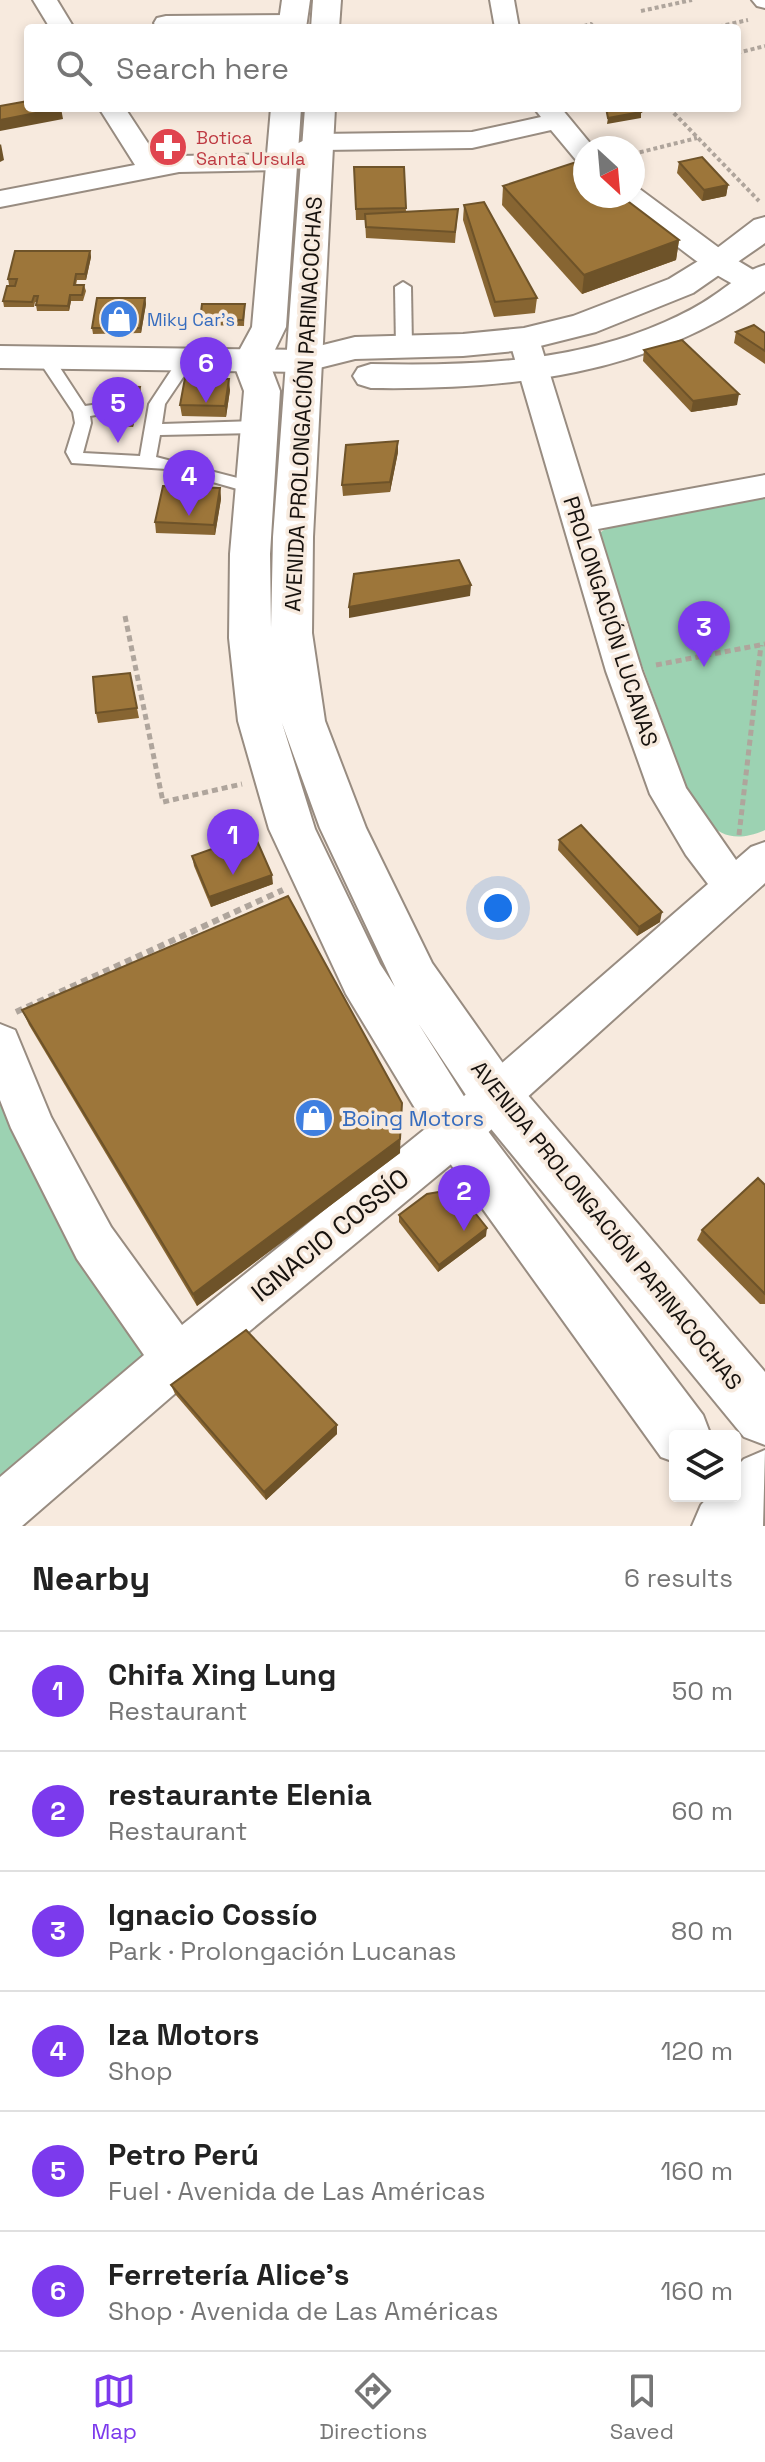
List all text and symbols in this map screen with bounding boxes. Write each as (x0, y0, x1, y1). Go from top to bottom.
search box (24, 24, 741, 112)
icon: search (52, 46, 96, 90)
text: Search here (116, 49, 289, 88)
pharmacy icon: Botica Santa Ursula (147, 126, 189, 168)
place label: Botica Santa Ursula (196, 126, 305, 170)
north arrow (573, 136, 645, 208)
street label: AVENIDA PROLONGACIÓN PARINACOCHAS (278, 196, 328, 612)
shop icon: Miky Car's (98, 298, 140, 340)
place label: Miky Car's (147, 308, 235, 331)
pin: 6 (180, 337, 232, 403)
pin: 5 (92, 377, 144, 443)
pin: 4 (163, 450, 215, 516)
street label: PROLONGACIÓN LUCANAS (557, 492, 665, 750)
pin: 3 (678, 601, 730, 667)
pin: 1 (207, 809, 259, 875)
your location (478, 888, 518, 928)
street label: AVENIDA PROLONGACIÓN PARINACOCHAS (465, 1055, 749, 1395)
shop icon: Boing Motors (293, 1097, 335, 1139)
place label: Boing Motors (342, 1104, 484, 1132)
street label: IGNACIO COSSÍO (244, 1161, 416, 1309)
pin: 2 (438, 1165, 490, 1231)
map controls (669, 1430, 741, 1502)
button: layers (669, 1430, 741, 1502)
text: Nearby (32, 1557, 150, 1600)
text: 6 results (624, 1561, 733, 1595)
text: Chifa Xing Lung (108, 1655, 336, 1694)
text: 1 (52, 1674, 64, 1708)
text: 50 m (672, 1674, 733, 1708)
text: Restaurant (108, 1694, 247, 1728)
text: restaurante Elenia (108, 1775, 372, 1814)
text: 2 (50, 1794, 66, 1828)
text: 60 m (671, 1794, 733, 1828)
text: Restaurant (108, 1814, 247, 1848)
text: Ignacio Cossío (108, 1895, 318, 1934)
text: 3 (50, 1914, 66, 1948)
text: 80 m (671, 1914, 733, 1948)
text: Park · Prolongación Lucanas (108, 1934, 457, 1968)
text: Iza Motors (108, 2015, 260, 2054)
text: 4 (50, 2034, 66, 2068)
text: 120 m (661, 2034, 733, 2068)
text: Shop (108, 2054, 173, 2088)
text: Petro Perú (108, 2135, 259, 2174)
text: 5 (50, 2154, 66, 2188)
text: 160 m (661, 2154, 733, 2188)
text: Fuel · Avenida de Las Américas (108, 2174, 485, 2208)
text: Ferretería Alice's (108, 2255, 350, 2294)
text: 6 (50, 2274, 66, 2308)
text: 160 m (661, 2274, 733, 2308)
text: Shop · Avenida de Las Américas (108, 2294, 498, 2328)
tab: Map (91, 2369, 137, 2445)
tab: Directions (319, 2369, 427, 2445)
tab: Saved (610, 2369, 674, 2445)

